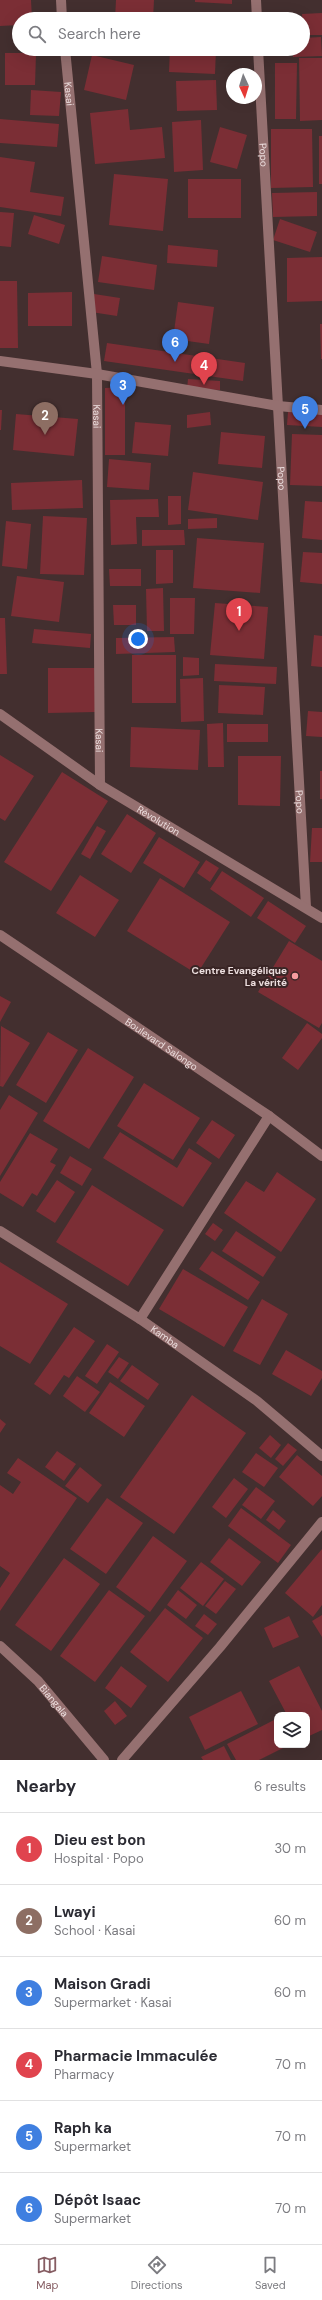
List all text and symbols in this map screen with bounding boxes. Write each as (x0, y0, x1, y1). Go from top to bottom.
search box (12, 12, 310, 56)
icon: search (26, 23, 48, 45)
text: Search here (58, 24, 141, 44)
north arrow (226, 68, 262, 104)
street label: Kasai (62, 81, 77, 106)
street label: Popo (257, 143, 271, 167)
pin: 6 (162, 329, 188, 362)
pin: 4 (191, 352, 217, 385)
pin: 3 (110, 372, 136, 405)
pin: 5 (292, 396, 318, 429)
pin: 2 (32, 402, 58, 435)
street label: Kasai (91, 404, 104, 428)
street label: Popo (275, 466, 289, 491)
pin: 1 (226, 598, 252, 631)
your location (128, 629, 148, 649)
street label: Kasai (93, 728, 106, 752)
street label: Popo (293, 790, 307, 814)
street label: Révolution (135, 802, 183, 838)
place label: Centre Evangélique La vérité (192, 964, 287, 989)
marker: Centre Evangélique La vérité (290, 971, 300, 981)
street label: Boulevard Salongo (123, 1015, 201, 1073)
street label: Kamba (148, 1322, 182, 1351)
street label: Biangala (37, 1682, 72, 1719)
map controls (274, 1712, 310, 1748)
button: layers (274, 1712, 310, 1748)
text: Nearby (16, 1775, 76, 1797)
text: 6 results (254, 1778, 306, 1795)
text: Dieu est bon (54, 1830, 146, 1850)
text: 1 (27, 1840, 31, 1857)
text: 30 m (274, 1840, 306, 1857)
text: Hospital · Popo (54, 1850, 144, 1867)
text: Lwayi (54, 1902, 96, 1922)
text: 2 (25, 1912, 33, 1929)
text: 60 m (274, 1912, 306, 1929)
text: School · Kasai (54, 1922, 135, 1939)
text: Maison Gradi (54, 1974, 151, 1994)
text: 3 (25, 1984, 33, 2001)
text: 60 m (274, 1984, 306, 2001)
text: Supermarket · Kasai (54, 1994, 172, 2011)
text: Pharmacie Immaculée (54, 2046, 218, 2066)
text: 4 (25, 2056, 33, 2073)
text: 70 m (275, 2056, 306, 2073)
text: Pharmacy (54, 2066, 114, 2083)
text: Raph ka (54, 2118, 112, 2138)
text: 5 (25, 2128, 33, 2145)
text: 70 m (275, 2128, 306, 2145)
text: Supermarket (54, 2138, 131, 2155)
text: Dépôt Isaac (54, 2190, 141, 2210)
text: 6 (25, 2200, 33, 2217)
text: 70 m (275, 2200, 306, 2217)
text: Supermarket (54, 2210, 131, 2227)
tab: Map (36, 2254, 58, 2292)
tab: Directions (131, 2254, 183, 2292)
tab: Saved (255, 2254, 286, 2292)

